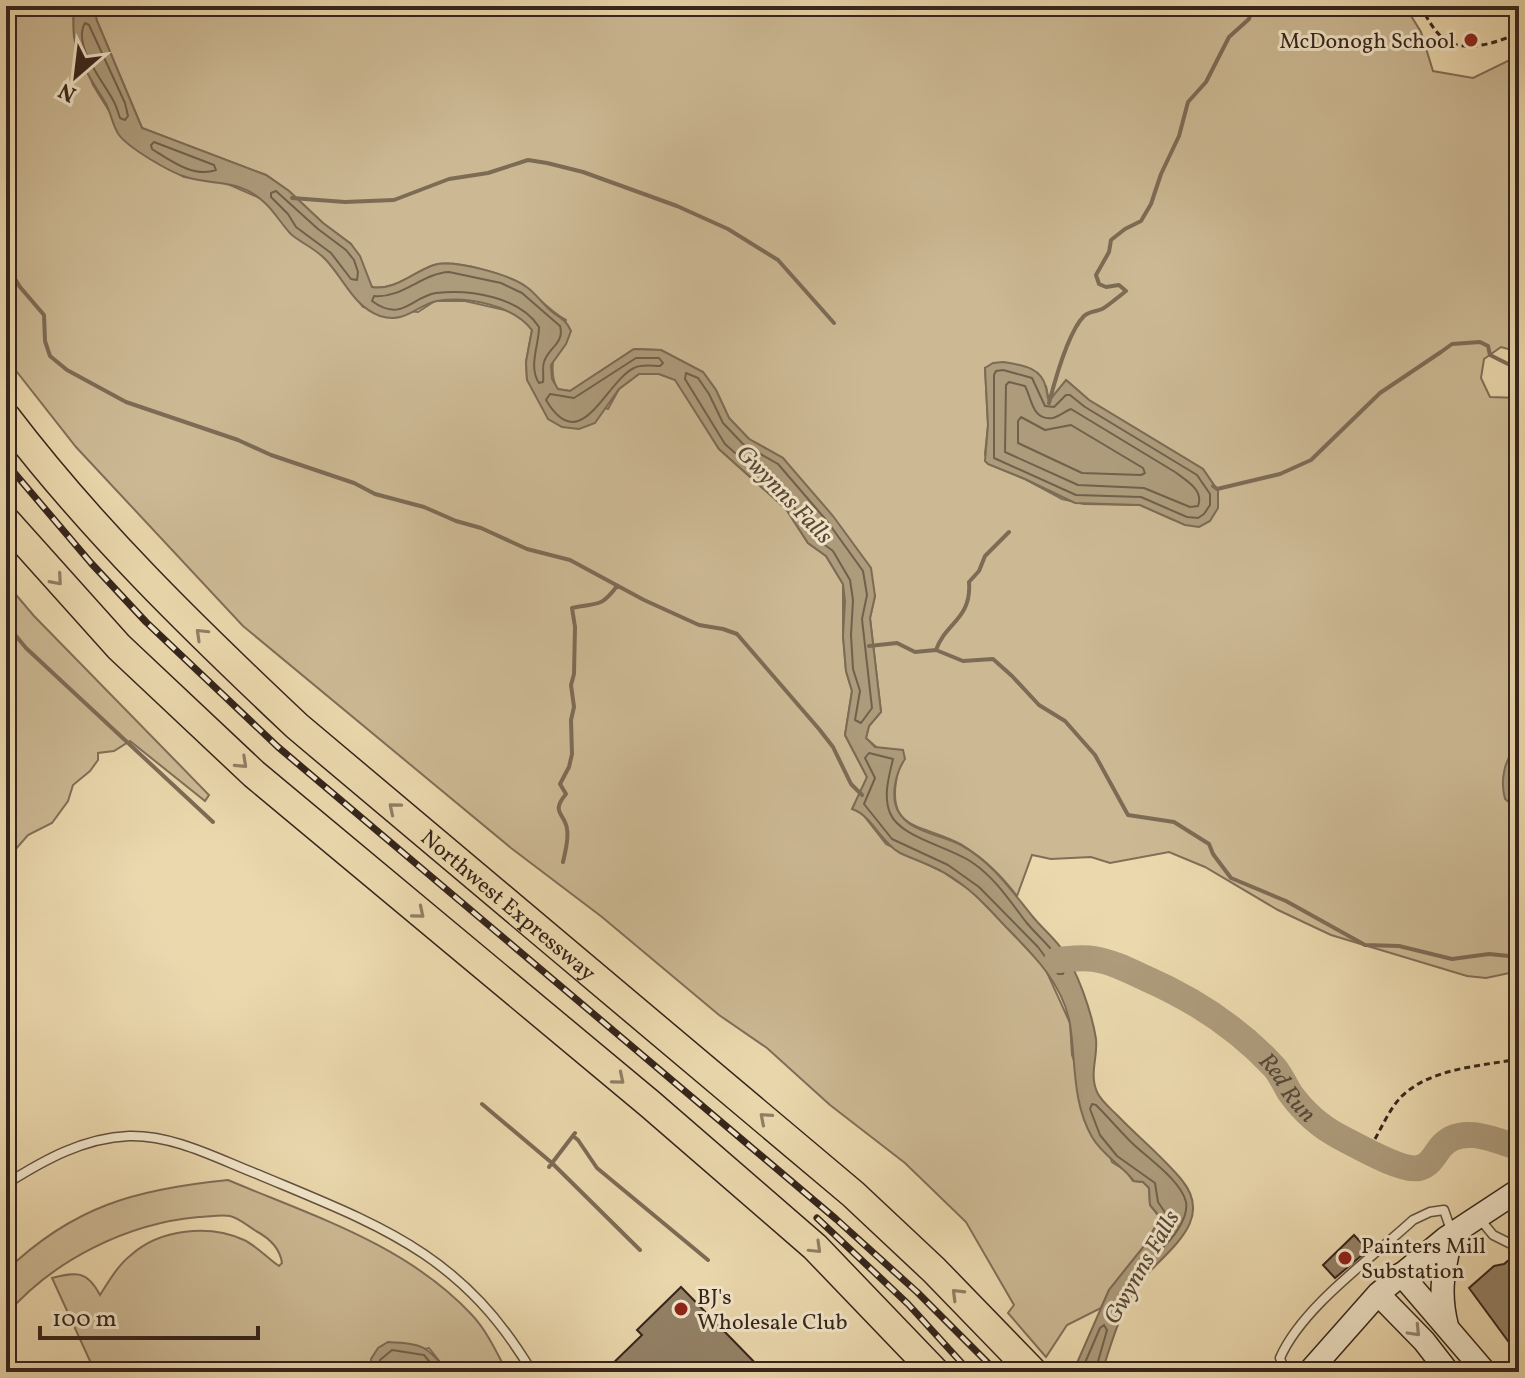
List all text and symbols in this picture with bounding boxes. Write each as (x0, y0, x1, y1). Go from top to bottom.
place label: McDonogh School (1279, 27, 1455, 58)
marker: McDonogh School (1462, 31, 1480, 49)
north arrow (36, 36, 116, 116)
text: N (53, 74, 82, 109)
water label: Gwynns Falls (727, 438, 840, 553)
one-way arrow (47, 571, 62, 586)
one-way arrow (196, 629, 210, 644)
one-way arrow (232, 754, 247, 768)
one-way arrow (389, 803, 403, 818)
street label: Northwest Expressway (413, 823, 602, 989)
one-way arrow (410, 903, 424, 918)
water label: Red Run (1250, 1046, 1323, 1132)
one-way arrow (610, 1069, 624, 1084)
one-way arrow (760, 1114, 775, 1128)
water label: Gwynns Falls (1096, 1205, 1189, 1331)
place label: Painters Mill Substation (1361, 1232, 1486, 1288)
one-way arrow (807, 1239, 821, 1254)
marker: Painters Mill Substation (1336, 1249, 1354, 1267)
place label: BJ's Wholesale Club (697, 1283, 848, 1339)
one-way arrow (952, 1288, 966, 1303)
scale bar (40, 1290, 258, 1340)
marker: BJ's Wholesale Club (672, 1300, 690, 1318)
text: 100 m (52, 1303, 117, 1337)
one-way arrow (1406, 1322, 1420, 1336)

